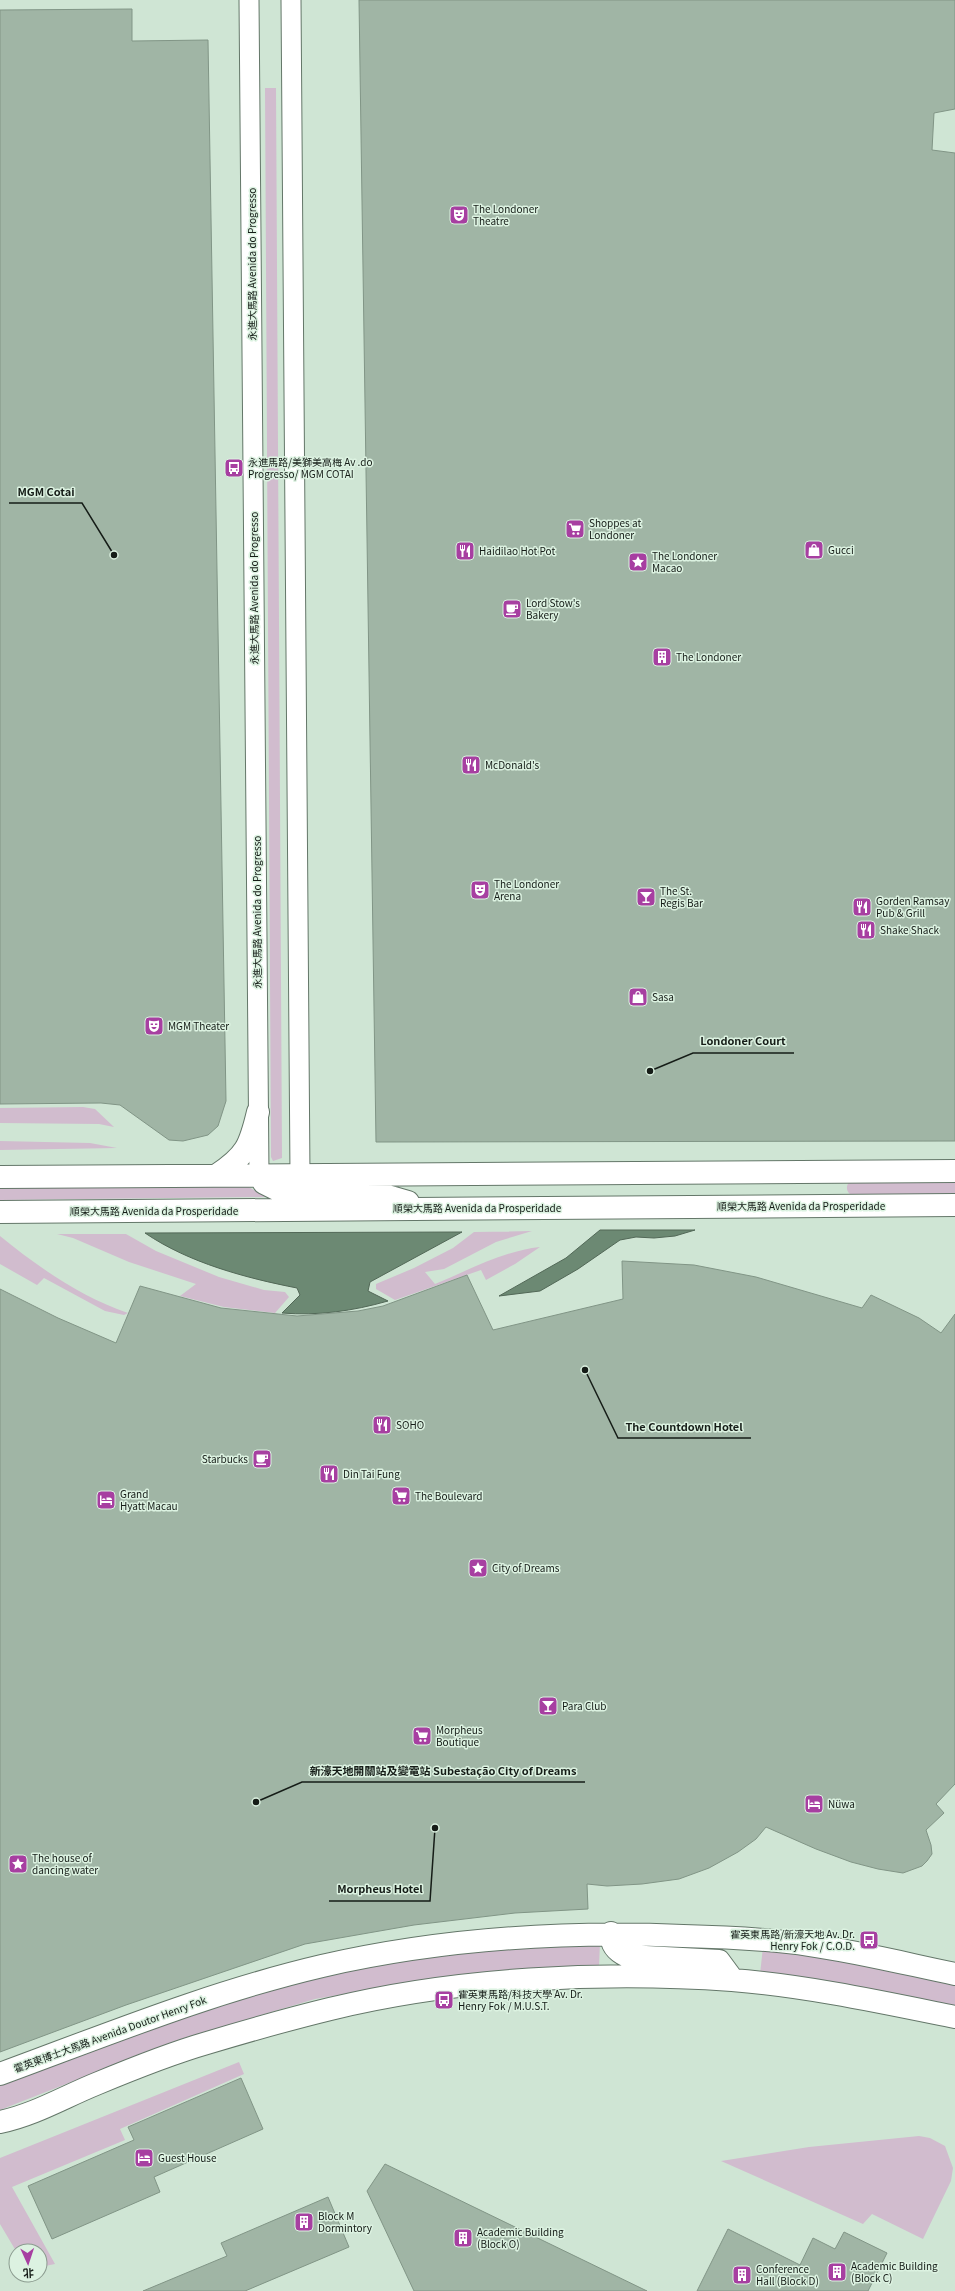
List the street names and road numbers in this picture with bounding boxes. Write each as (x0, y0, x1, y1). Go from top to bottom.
street label: 永進大馬路 Avenida do Progresso (244, 188, 259, 340)
street label: 永進大馬路 Avenida do Progresso (246, 512, 261, 664)
street label: 永進大馬路 Avenida do Progresso (249, 836, 264, 988)
street label: 順榮大馬路 Avenida da Prosperidade (717, 1198, 886, 1213)
street label: 順榮大馬路 Avenida da Prosperidade (393, 1200, 562, 1215)
street label: 順榮大馬路 Avenida da Prosperidade (70, 1203, 239, 1218)
street label: 霍英東博士大馬路 Avenida Doutor Henry Fok (11, 1991, 209, 2075)

